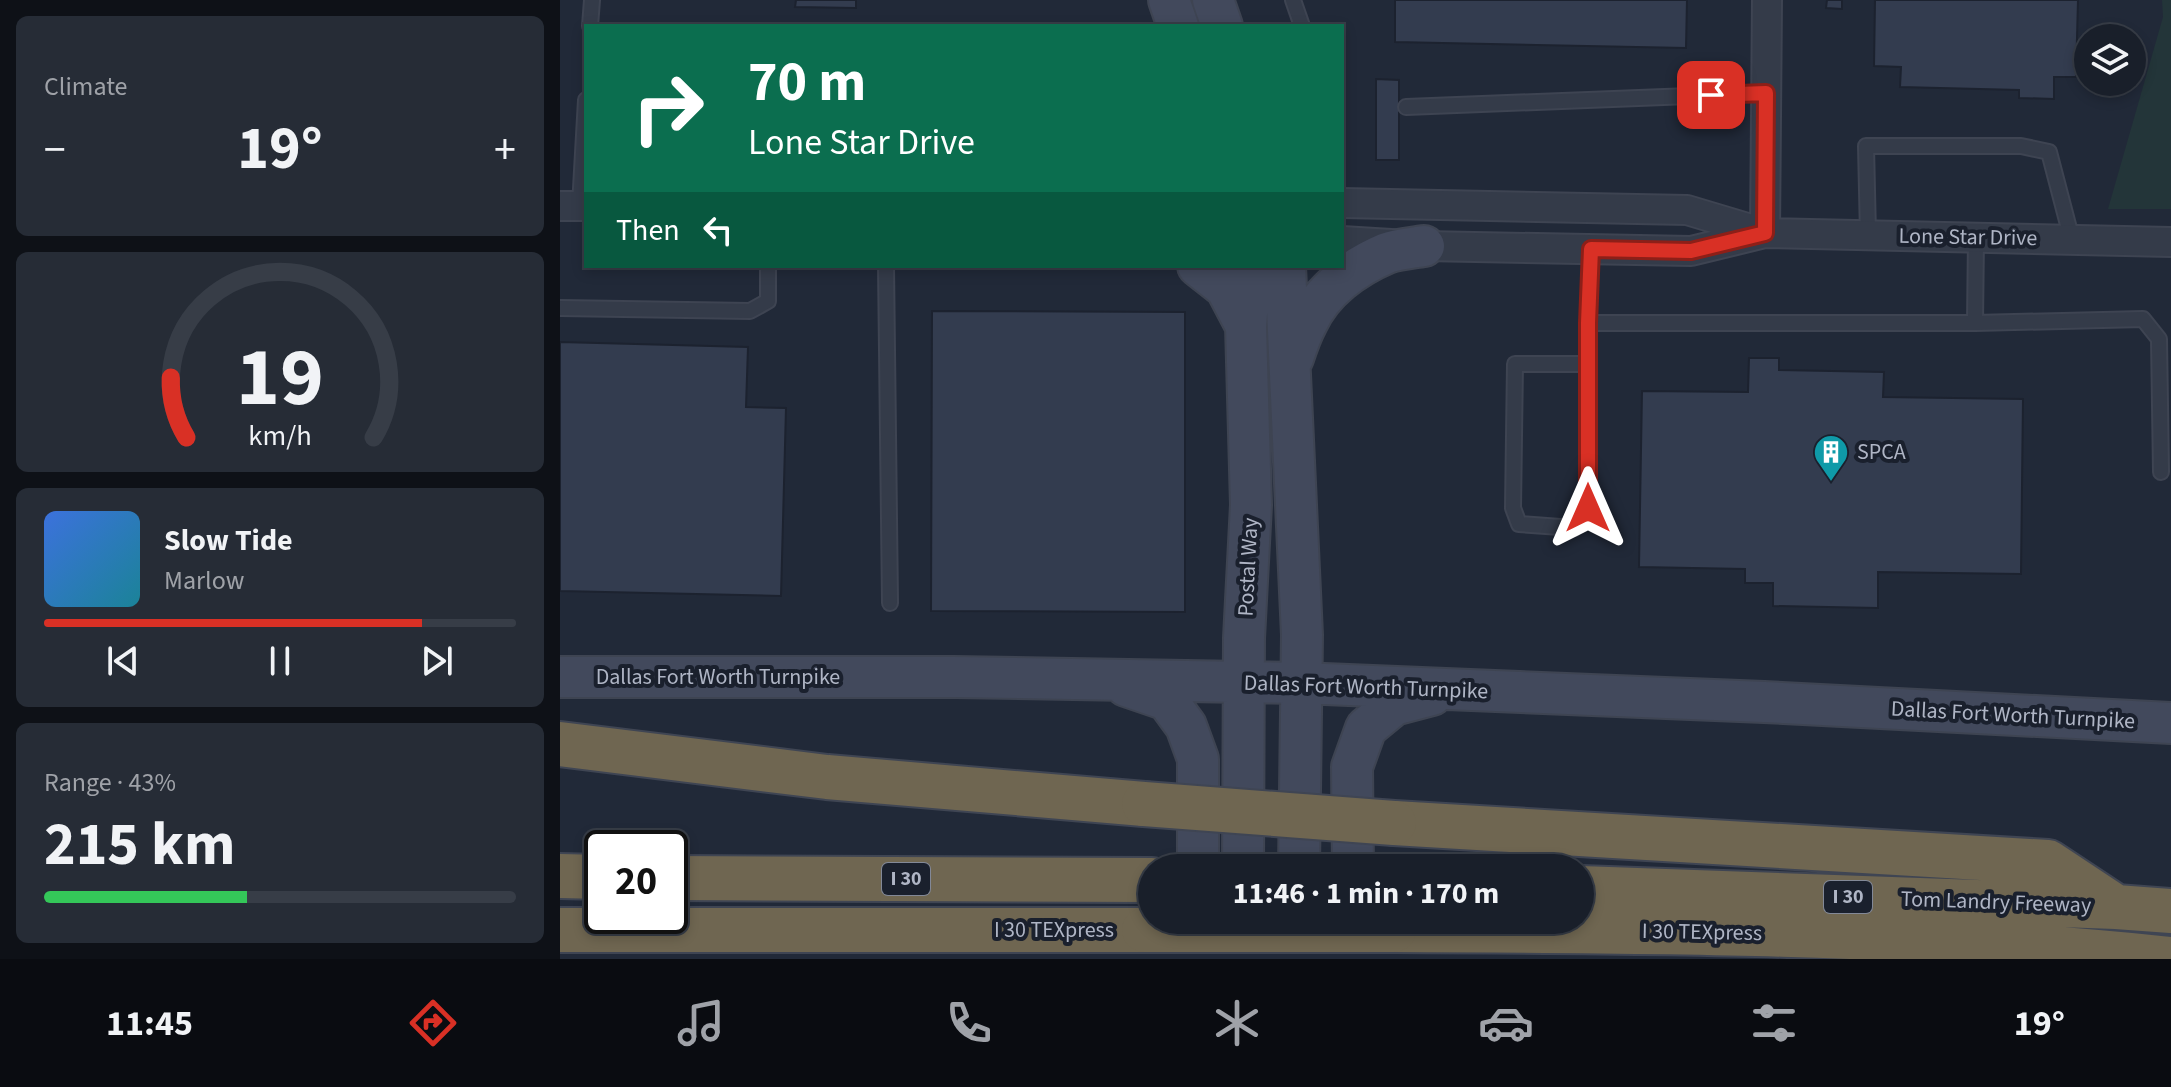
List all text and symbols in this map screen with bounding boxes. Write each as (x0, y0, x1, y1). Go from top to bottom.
map controls (2074, 24, 2146, 96)
button: layers (2074, 24, 2146, 96)
text: 70 m (748, 43, 866, 122)
icon: right (616, 56, 720, 160)
pin (1677, 61, 1745, 129)
text: Climate (44, 68, 128, 105)
icon: arrive (1689, 73, 1733, 117)
text: 19° (237, 107, 323, 192)
text: Lone Star Drive (748, 117, 975, 168)
text: − (44, 119, 66, 182)
text: + (494, 119, 516, 182)
icon: left (696, 208, 740, 252)
text: Then (616, 209, 680, 252)
street label: Lone Star Drive (1898, 220, 2038, 254)
text: 19 (236, 318, 324, 436)
text: km/h (248, 416, 312, 456)
building icon: SPCA (1812, 433, 1850, 483)
place label: SPCA (1857, 436, 1906, 468)
position arrow (1546, 466, 1630, 550)
street label: Postal Way (1229, 516, 1267, 617)
text: Slow Tide (164, 519, 293, 562)
text: Marlow (164, 562, 244, 599)
icon: previous (101, 639, 145, 683)
icon: pause (258, 639, 302, 683)
icon: next (415, 639, 459, 683)
street label: Dallas Fort Worth Turnpike (596, 661, 840, 693)
street label: Dallas Fort Worth Turnpike (1243, 667, 1489, 707)
street label: Dallas Fort Worth Turnpike (1890, 693, 2136, 737)
text: Range · 43% (44, 764, 176, 801)
text: 215 km (44, 803, 235, 888)
speed limit sign: 20 (584, 830, 688, 934)
road number: I 30 (882, 863, 930, 895)
text: 11:46 · 1 min · 170 m (1233, 872, 1499, 915)
road number: I 30 (1824, 881, 1872, 913)
street label: Tom Landry Freeway (1900, 883, 2092, 921)
street label: I 30 TEXpress (994, 914, 1114, 946)
street label: I 30 TEXpress (1642, 915, 1762, 949)
icon: directions (405, 995, 461, 1051)
icon: music (673, 995, 729, 1051)
icon: phone (941, 995, 997, 1051)
icon: climate (1209, 995, 1265, 1051)
icon: car (1478, 995, 1534, 1051)
icon: filters (1746, 995, 1802, 1051)
text: 11:45 (106, 998, 193, 1049)
text: 19° (2014, 998, 2065, 1049)

